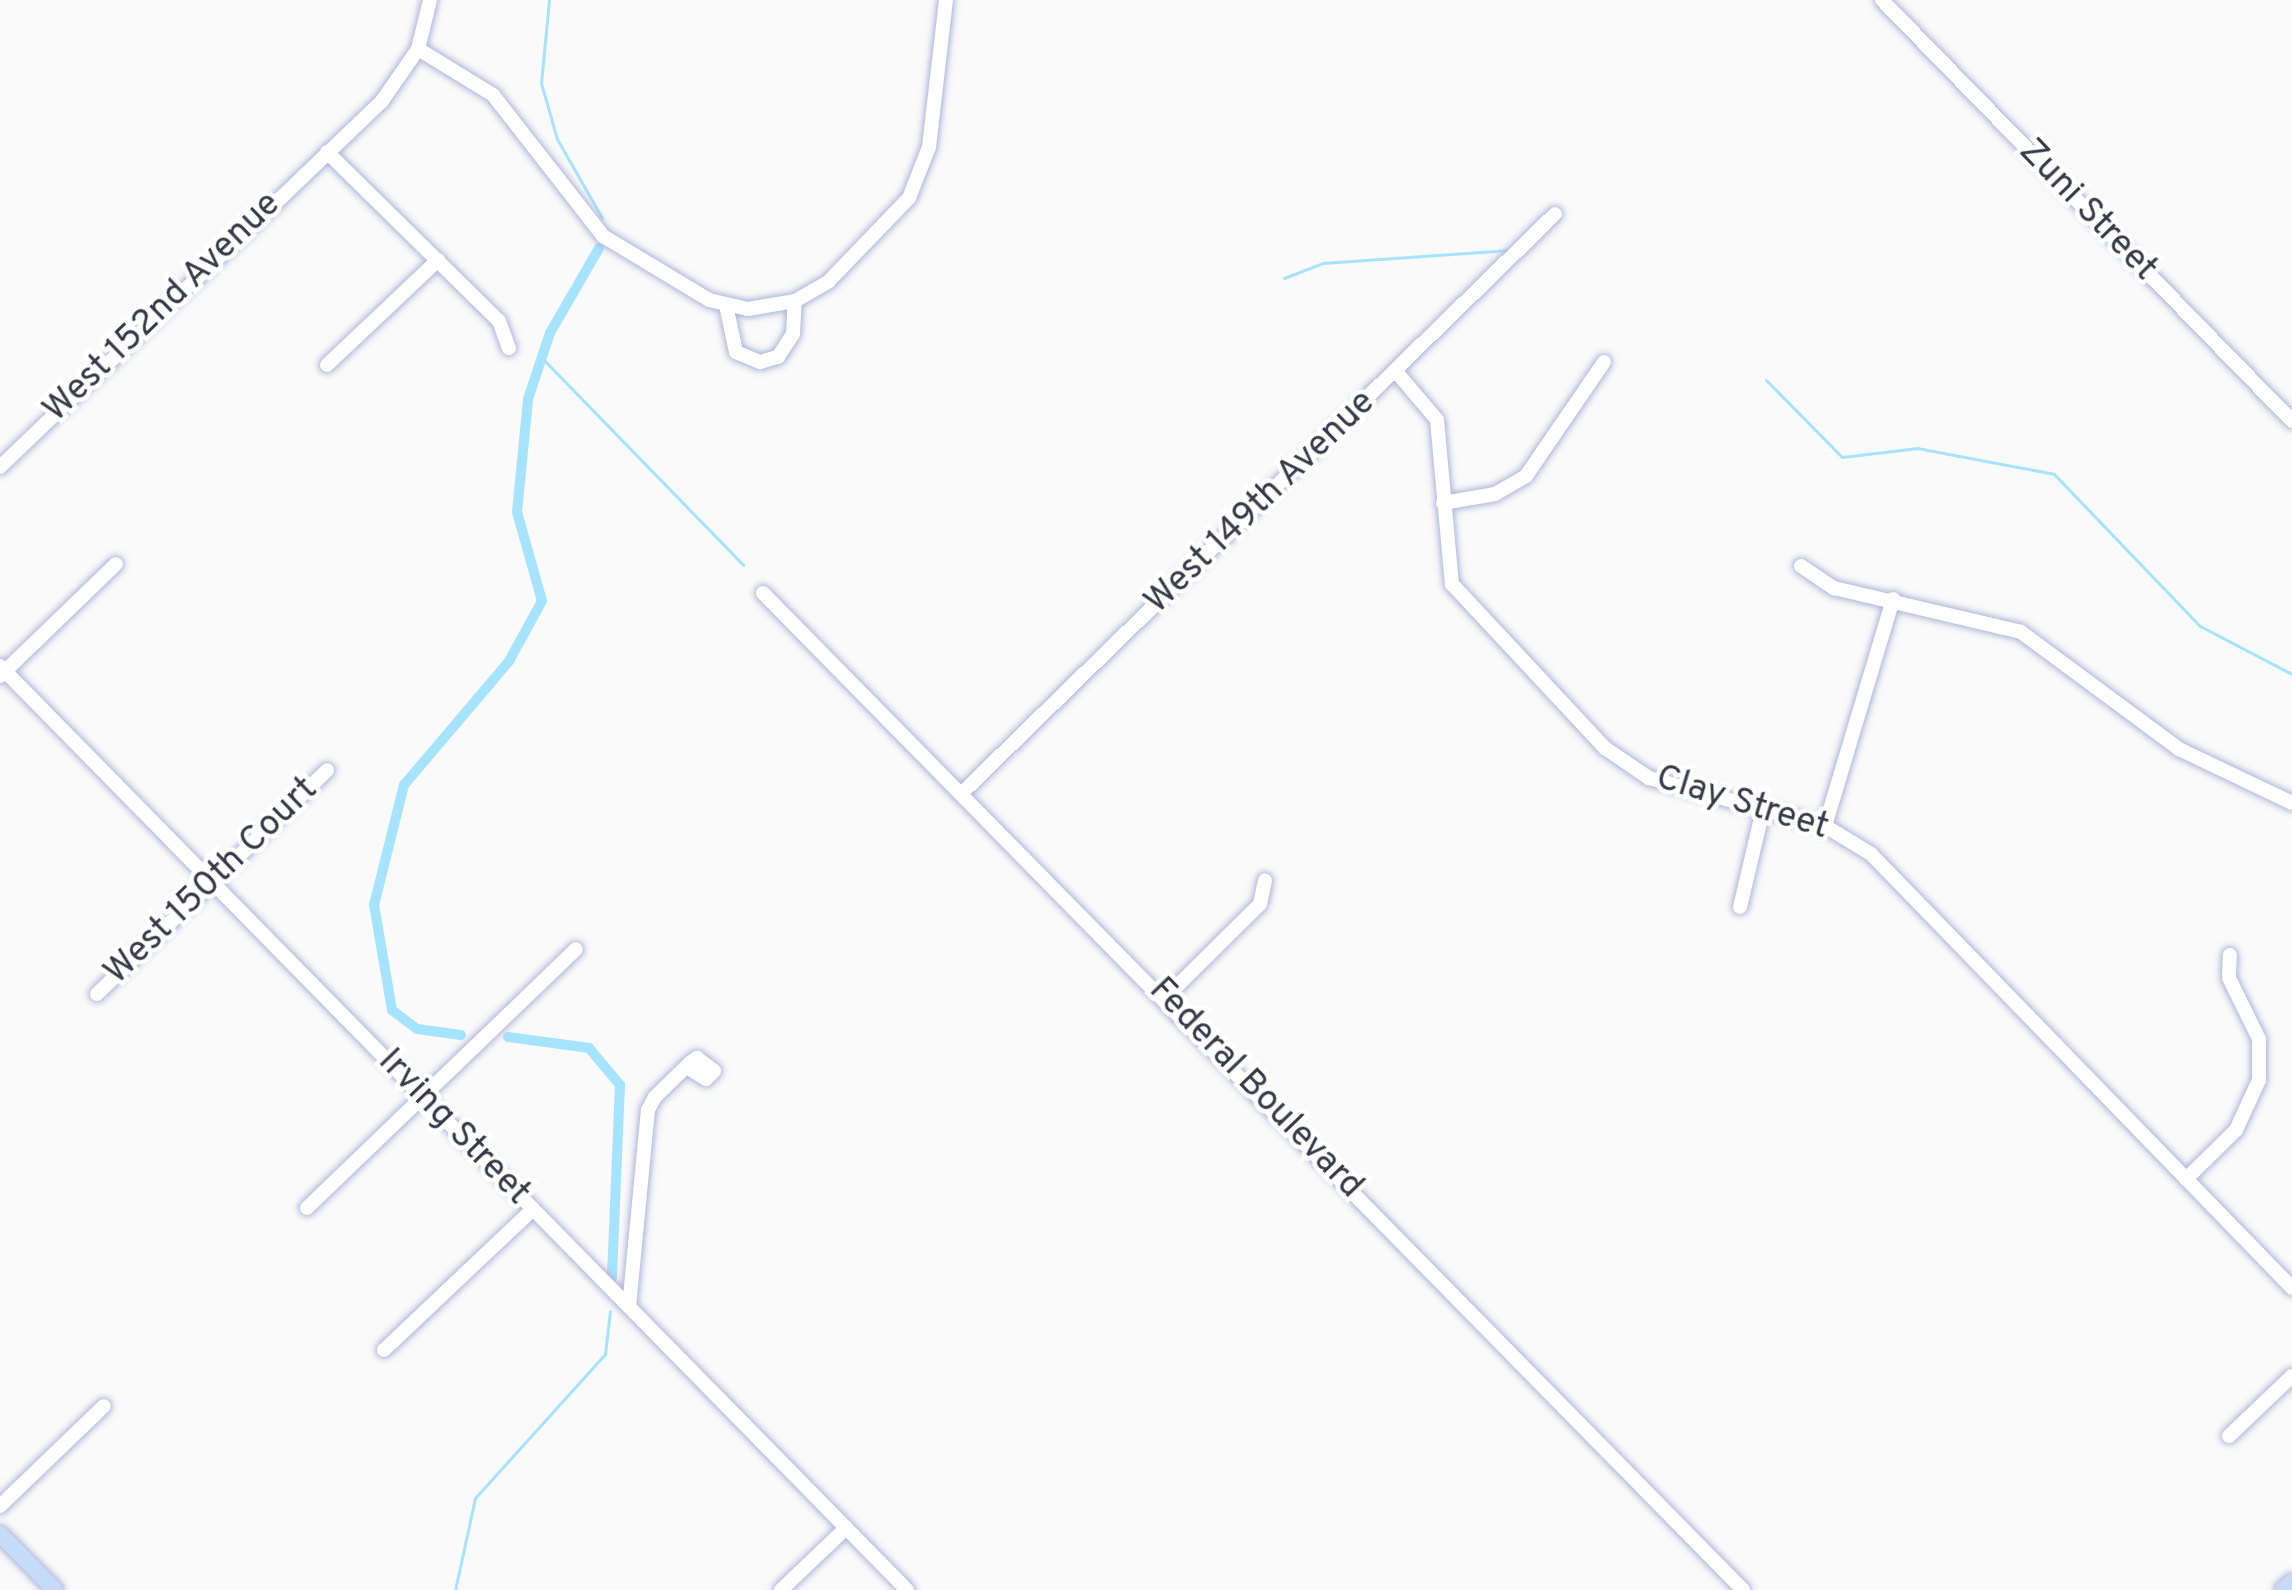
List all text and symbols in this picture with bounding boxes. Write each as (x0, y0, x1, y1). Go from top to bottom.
street label: Zuni Street (2009, 131, 2165, 291)
street label: West 152nd Avenue (35, 183, 291, 433)
street label: West 149th Avenue (1136, 381, 1386, 625)
street label: Clay Street (1650, 757, 1834, 851)
street label: West 150th Court (96, 769, 328, 995)
street label: Federal Boulevard (1139, 970, 1371, 1208)
street label: Irving Street (368, 1041, 538, 1215)

